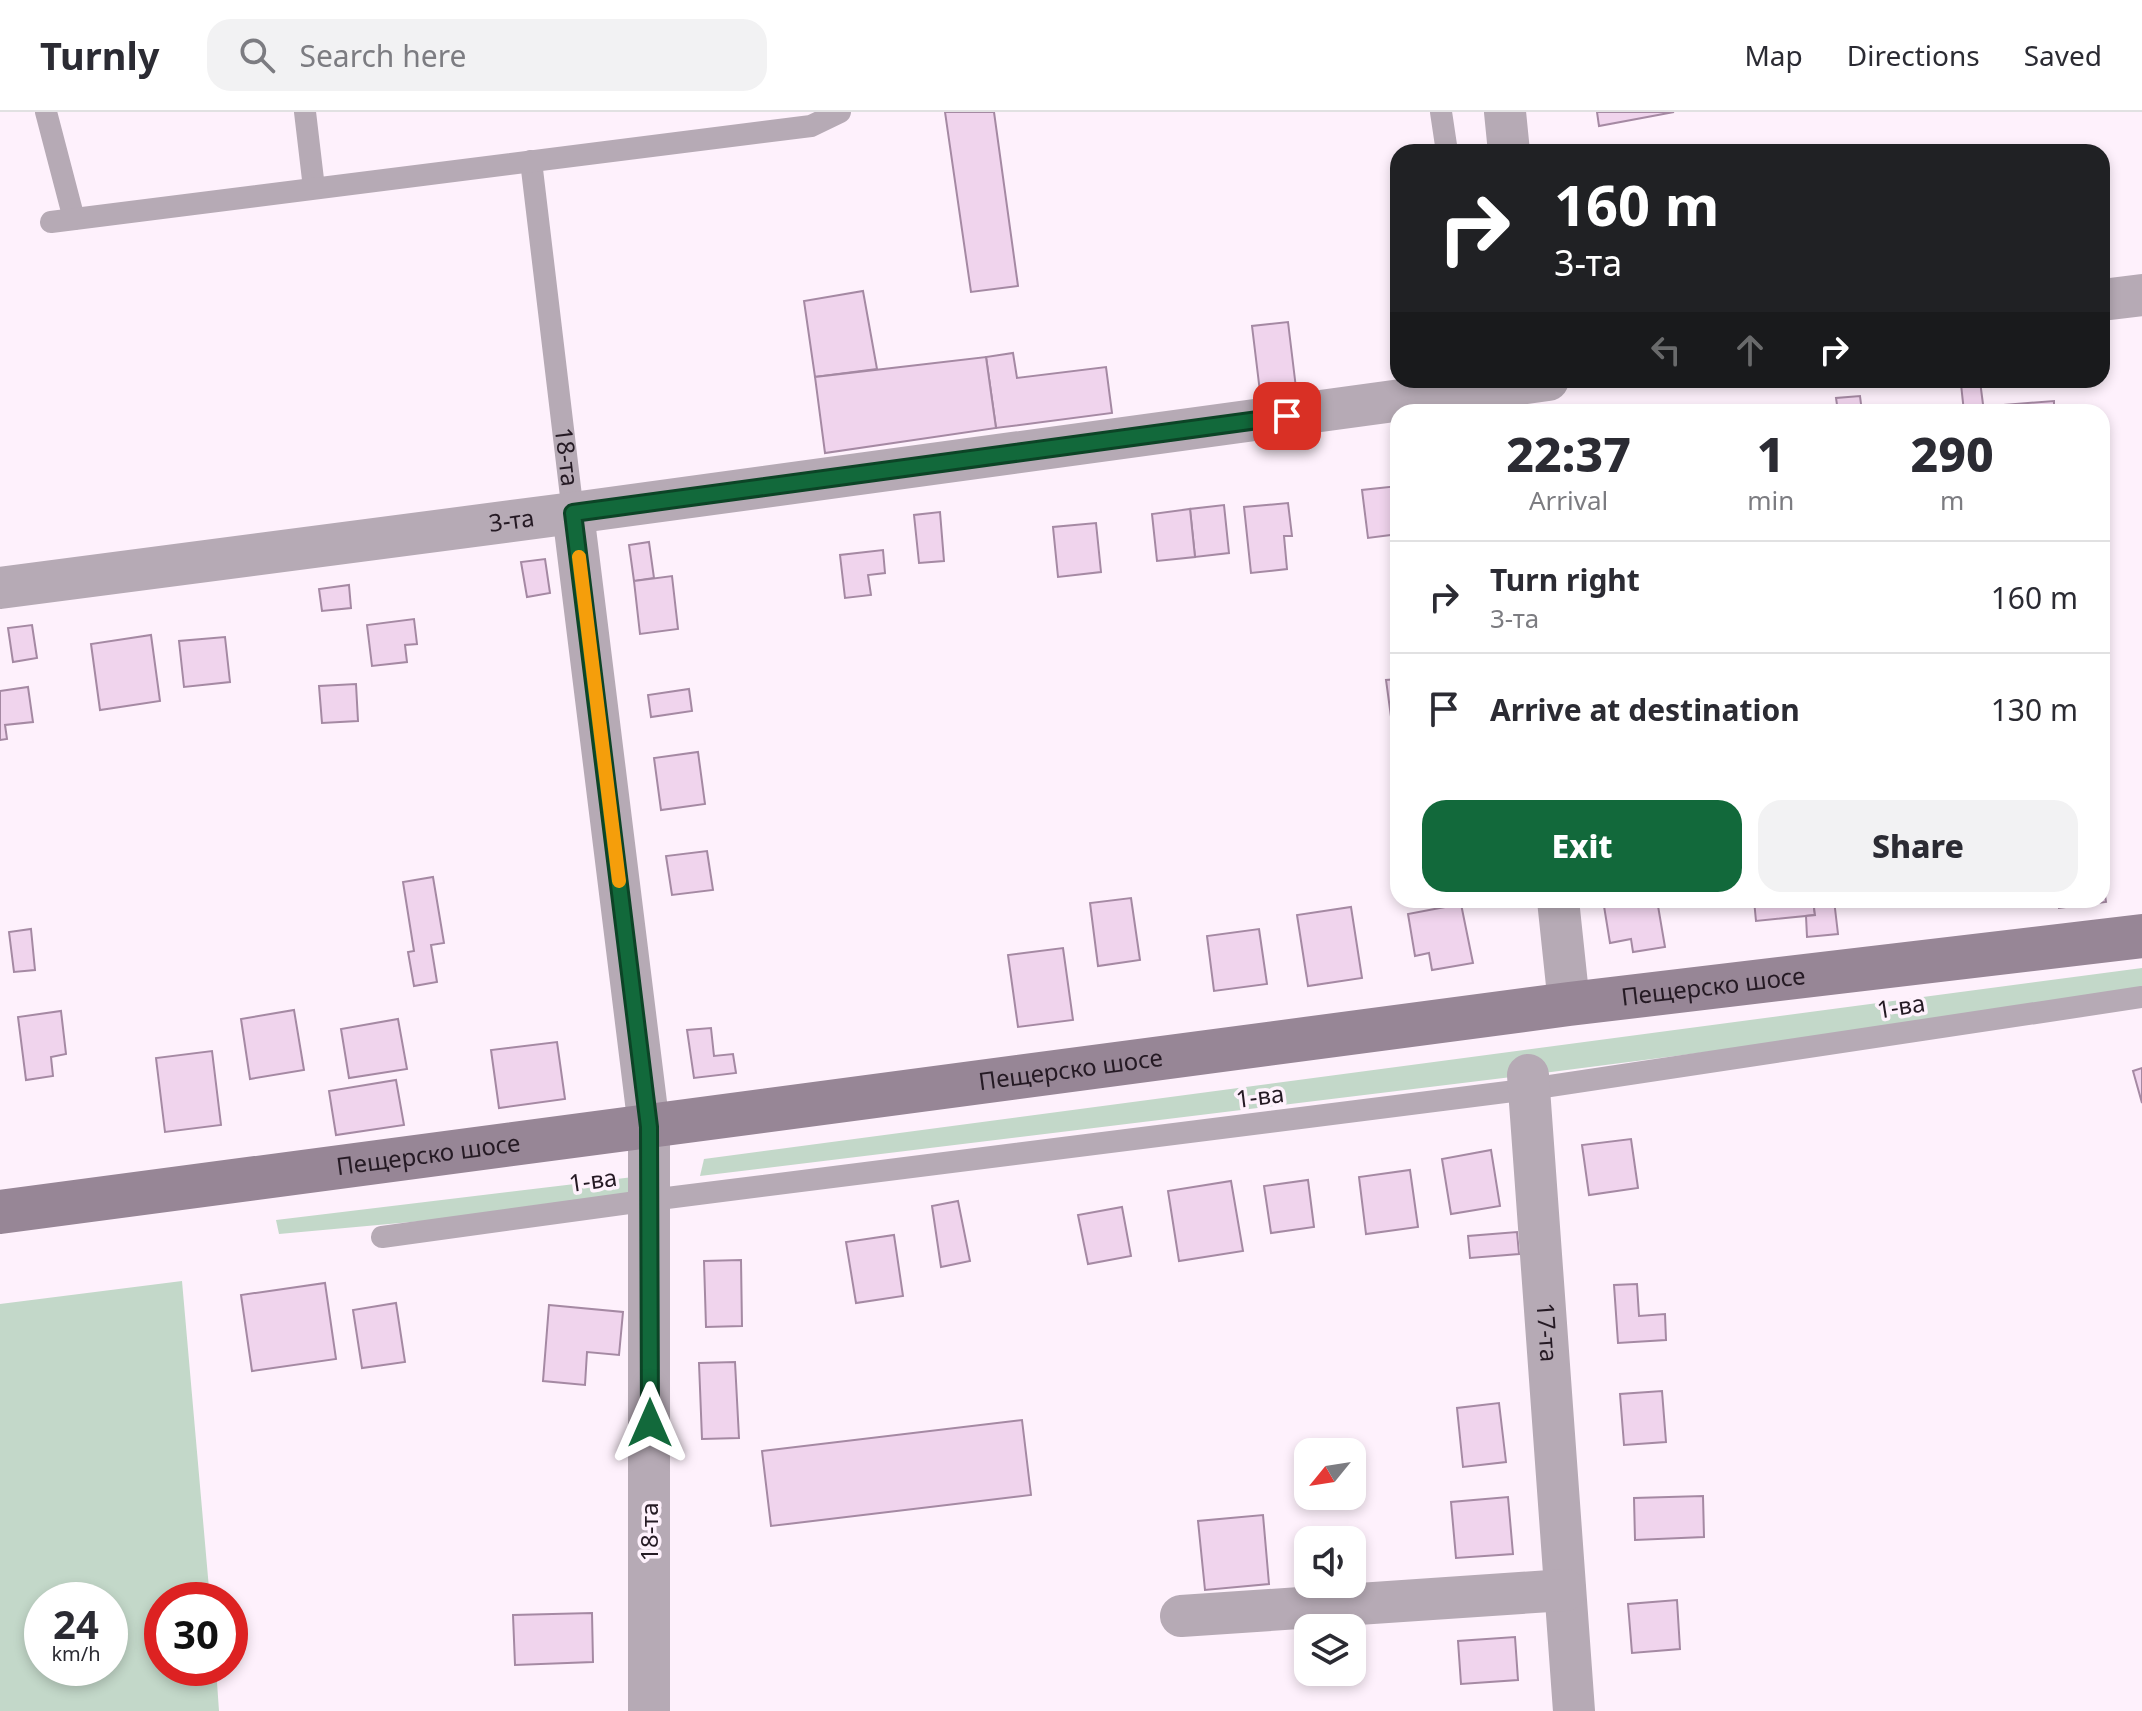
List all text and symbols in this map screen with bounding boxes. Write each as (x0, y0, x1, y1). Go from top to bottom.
search box (207, 19, 767, 91)
text: Turnly (40, 29, 159, 81)
icon: search (235, 33, 279, 77)
text: Search here (299, 35, 466, 76)
text: Map (1744, 36, 1803, 74)
text: Directions (1847, 36, 1980, 74)
text: Saved (2024, 36, 2102, 74)
text: 160 m (1554, 166, 1719, 242)
icon: right (1422, 176, 1526, 280)
text: 3-та (1554, 238, 1622, 287)
icon: left (1644, 328, 1688, 372)
icon: ahead (1728, 328, 1772, 372)
icon: right (1812, 328, 1856, 372)
pin (1253, 382, 1321, 450)
icon: arrive (1265, 394, 1309, 438)
text: 22:37 (1506, 421, 1631, 486)
text: 1 (1757, 421, 1785, 486)
text: 290 (1911, 421, 1994, 486)
street label: 18-та (548, 425, 588, 488)
text: Arrival (1529, 482, 1608, 518)
text: min (1747, 482, 1794, 518)
text: m (1940, 482, 1964, 518)
street label: 3-та (487, 500, 536, 539)
text: Turn right (1490, 559, 1640, 600)
icon: right (1422, 575, 1466, 619)
text: 160 m (1991, 577, 2078, 618)
text: 3-та (1490, 600, 1539, 636)
icon: arrive (1422, 687, 1466, 731)
text: Arrive at destination (1490, 689, 1800, 730)
text: 130 m (1991, 689, 2078, 730)
button: Exit (1422, 800, 1742, 892)
button: Share (1758, 800, 2078, 892)
street label: Пещерско шосе (1619, 958, 1807, 1013)
street label: 1-ва (1874, 985, 1927, 1026)
street label: Пещерско шосе (976, 1040, 1164, 1097)
street label: 1-ва (1234, 1076, 1286, 1115)
street label: Пещерско шосе (334, 1125, 522, 1182)
street label: 1-ва (567, 1160, 619, 1199)
street label: 17-та (1530, 1301, 1567, 1363)
position arrow (608, 1381, 692, 1465)
north arrow (1294, 1438, 1366, 1510)
map controls (1294, 1438, 1366, 1686)
street label: 18-та (632, 1502, 665, 1562)
button: sound (1294, 1526, 1366, 1598)
speed limit sign: 30 (144, 1582, 248, 1686)
text: 24 (53, 1596, 99, 1651)
button: layers (1294, 1614, 1366, 1686)
text: km/h (51, 1640, 101, 1667)

